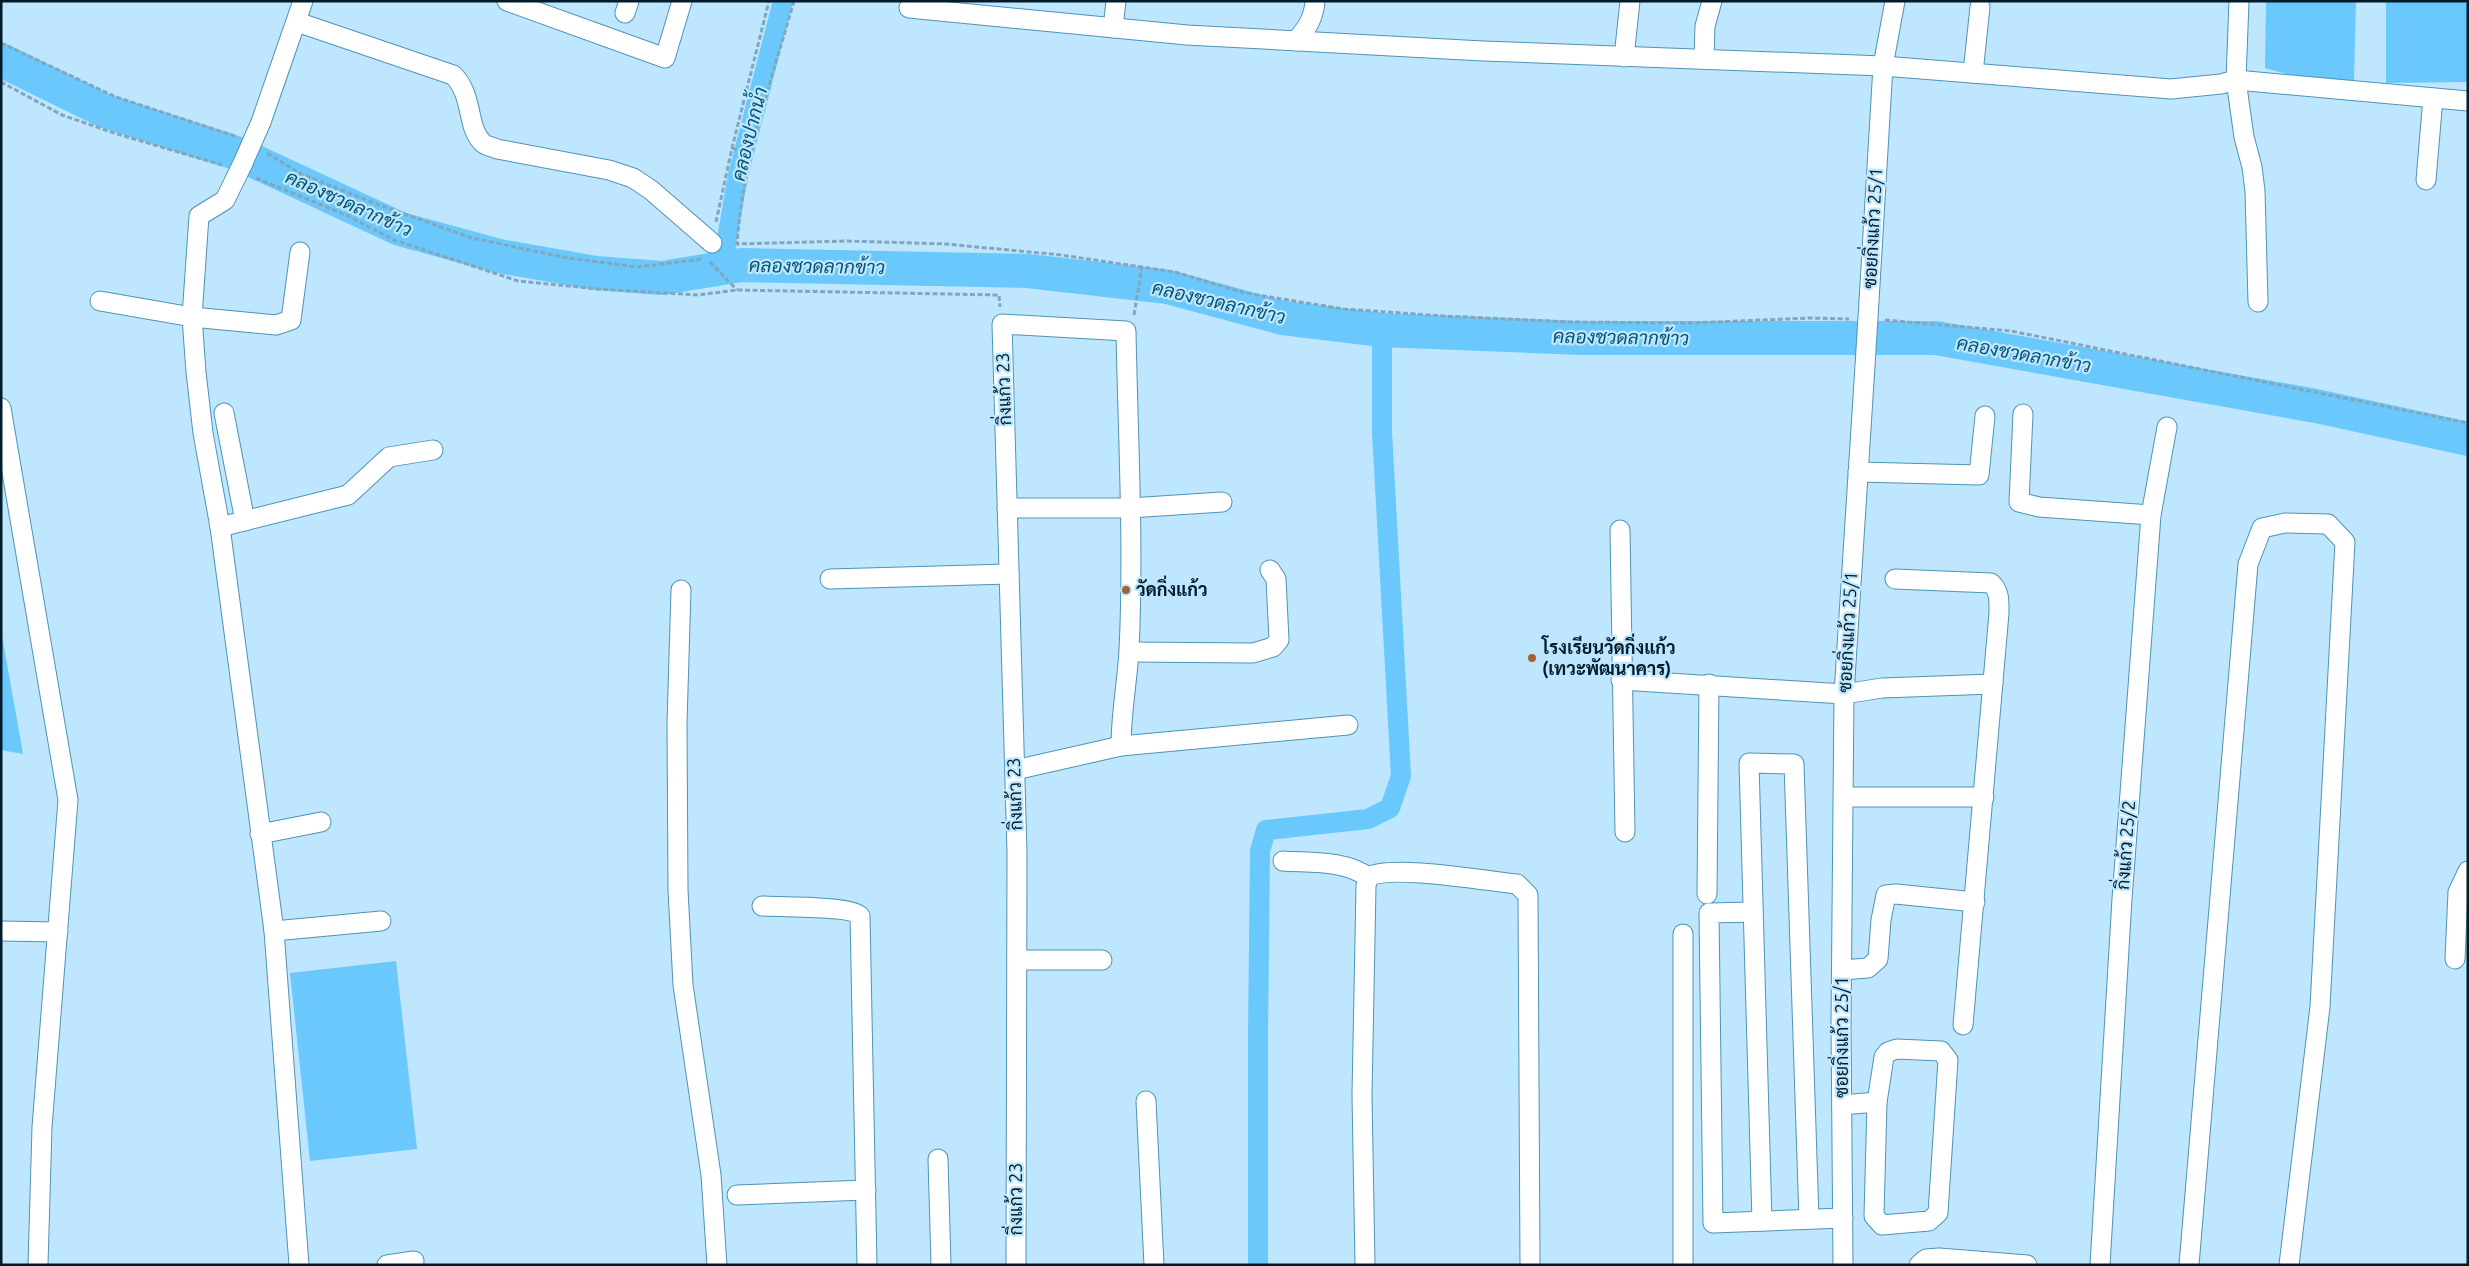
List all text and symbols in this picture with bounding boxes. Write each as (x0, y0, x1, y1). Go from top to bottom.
water label: คลองปากน้ำ (723, 84, 771, 183)
water label: คลองชวดลากข้าว (282, 165, 416, 241)
street label: ซอยกิ่งแก้ว 25/1 (1855, 166, 1885, 289)
water label: คลองชวดลากข้าว (749, 254, 885, 278)
water label: คลองชวดลากข้าว (1150, 276, 1288, 328)
water label: คลองชวดลากข้าว (1553, 325, 1689, 349)
water label: คลองชวดลากข้าว (1955, 331, 2093, 377)
street label: กิ่งแก้ว 23 (988, 352, 1014, 426)
street label: ซอยกิ่งแก้ว 25/1 (1830, 570, 1860, 693)
place label: วัดกิ่งแก้ว (1136, 575, 1208, 599)
marker: วัดกิ่งแก้ว (1120, 584, 1132, 596)
place label: โรงเรียนวัดกิ่งแก้ว (เทวะพัฒนาคาร) (1541, 633, 1676, 679)
marker: โรงเรียนวัดกิ่งแก้ว (เทวะพัฒนาคาร) (1526, 652, 1538, 664)
street label: กิ่งแก้ว 23 (999, 757, 1025, 831)
street label: กิ่งแก้ว 25/2 (2108, 799, 2138, 890)
street label: ซอยกิ่งแก้ว 25/1 (1827, 976, 1851, 1098)
street label: กิ่งแก้ว 23 (1001, 1163, 1025, 1235)

